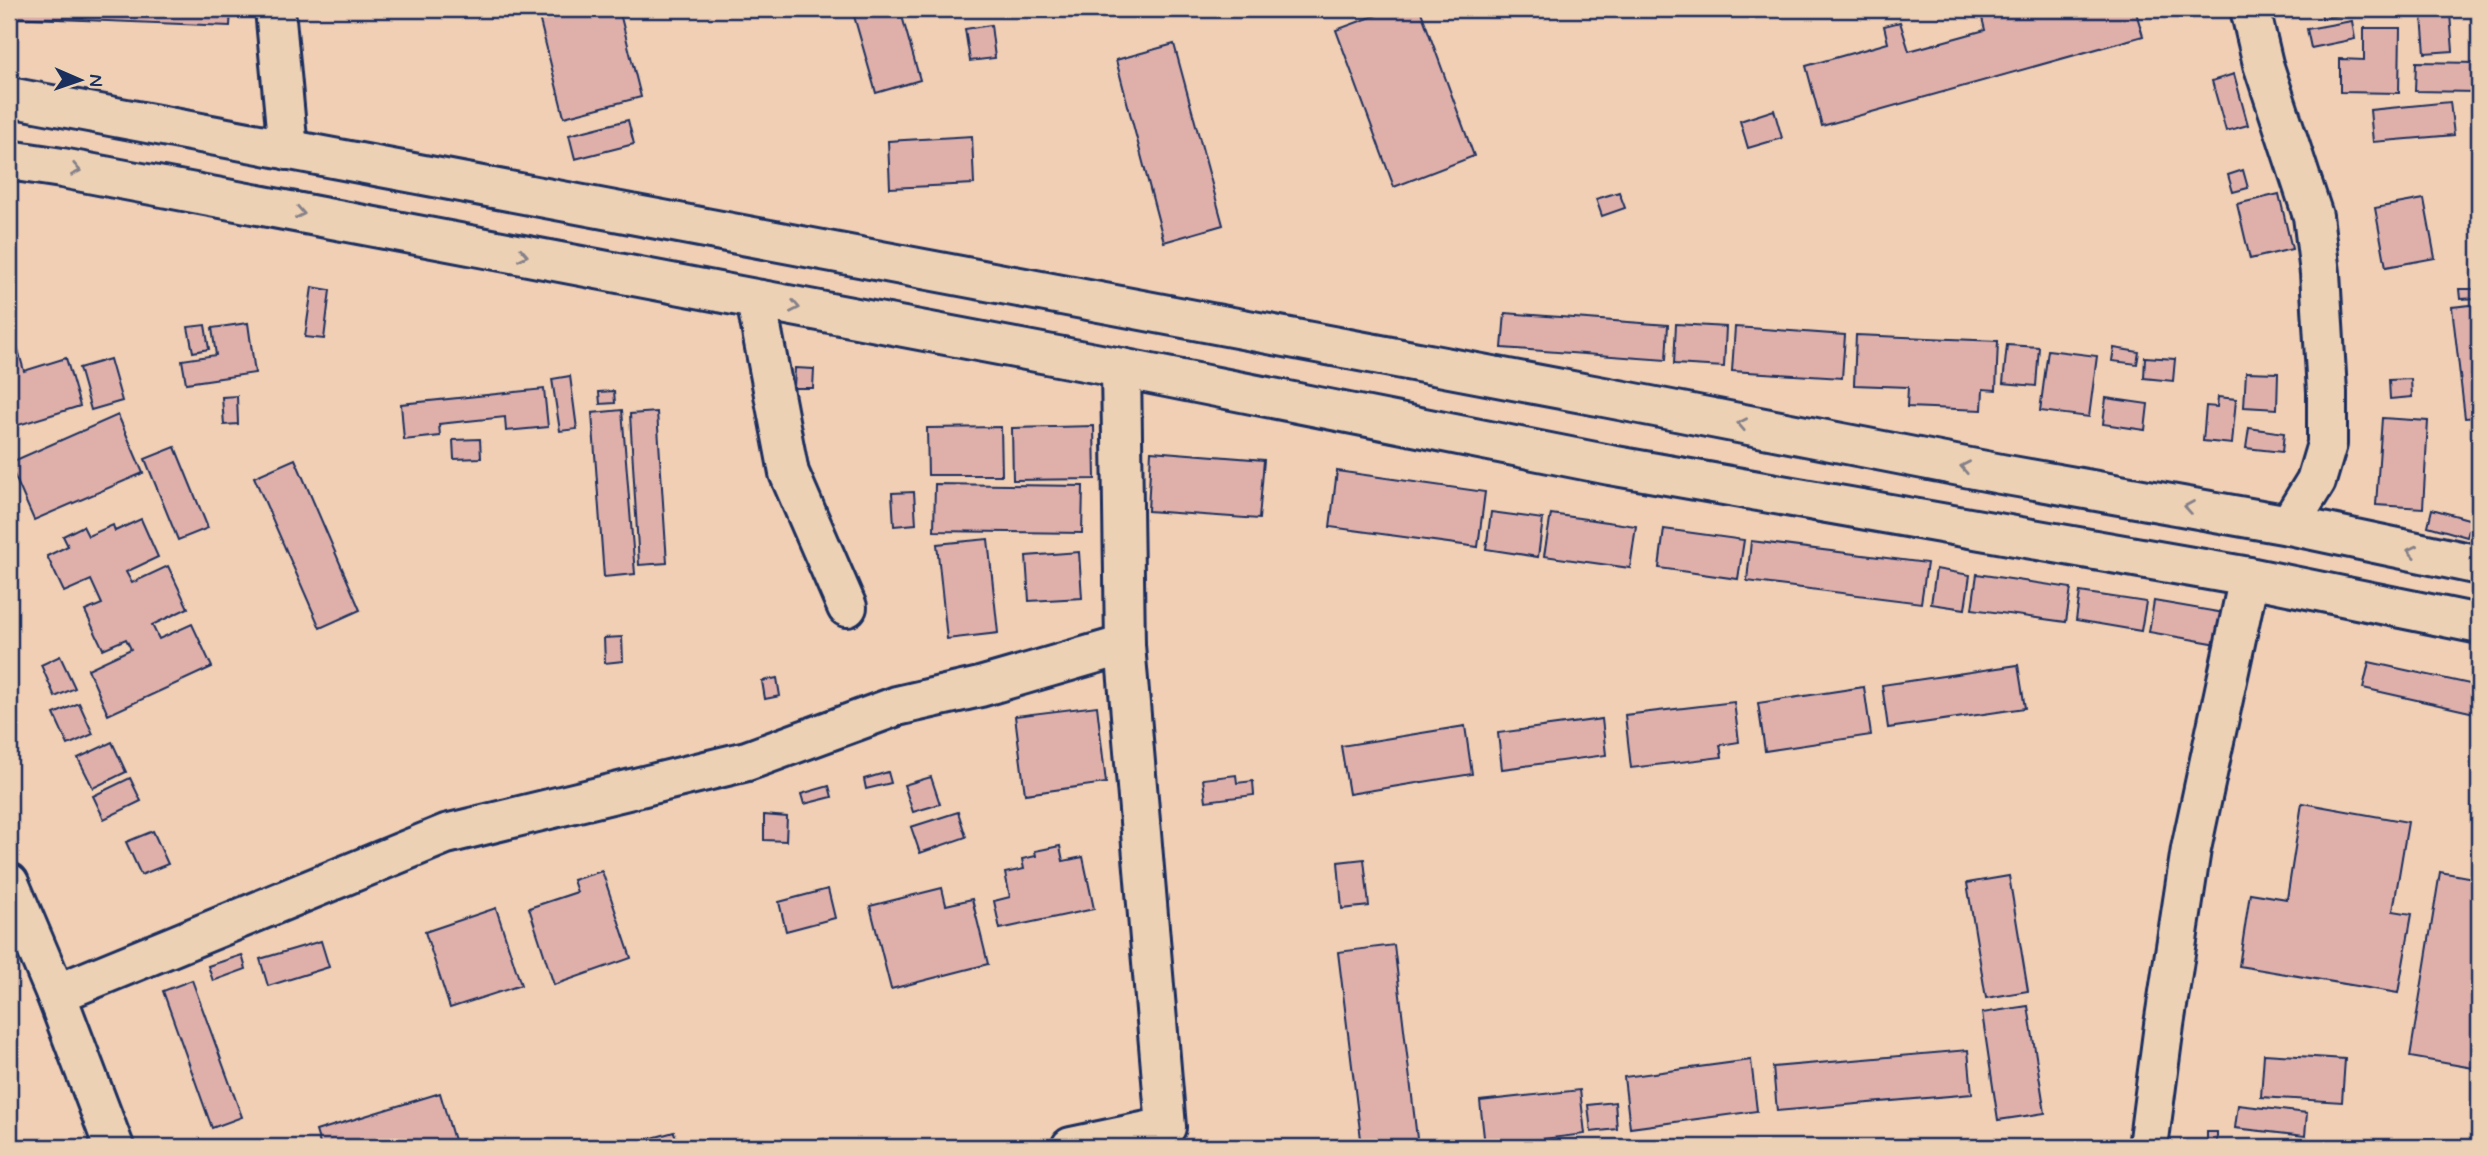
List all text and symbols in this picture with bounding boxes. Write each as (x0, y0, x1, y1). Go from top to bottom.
north arrow (46, 46, 116, 116)
text: N (83, 74, 108, 87)
one-way arrow (70, 162, 82, 177)
one-way arrow (294, 205, 306, 220)
one-way arrow (517, 247, 529, 262)
one-way arrow (789, 299, 801, 314)
one-way arrow (1736, 417, 1748, 432)
one-way arrow (1959, 461, 1971, 476)
one-way arrow (2183, 501, 2195, 516)
one-way arrow (2406, 545, 2418, 560)

